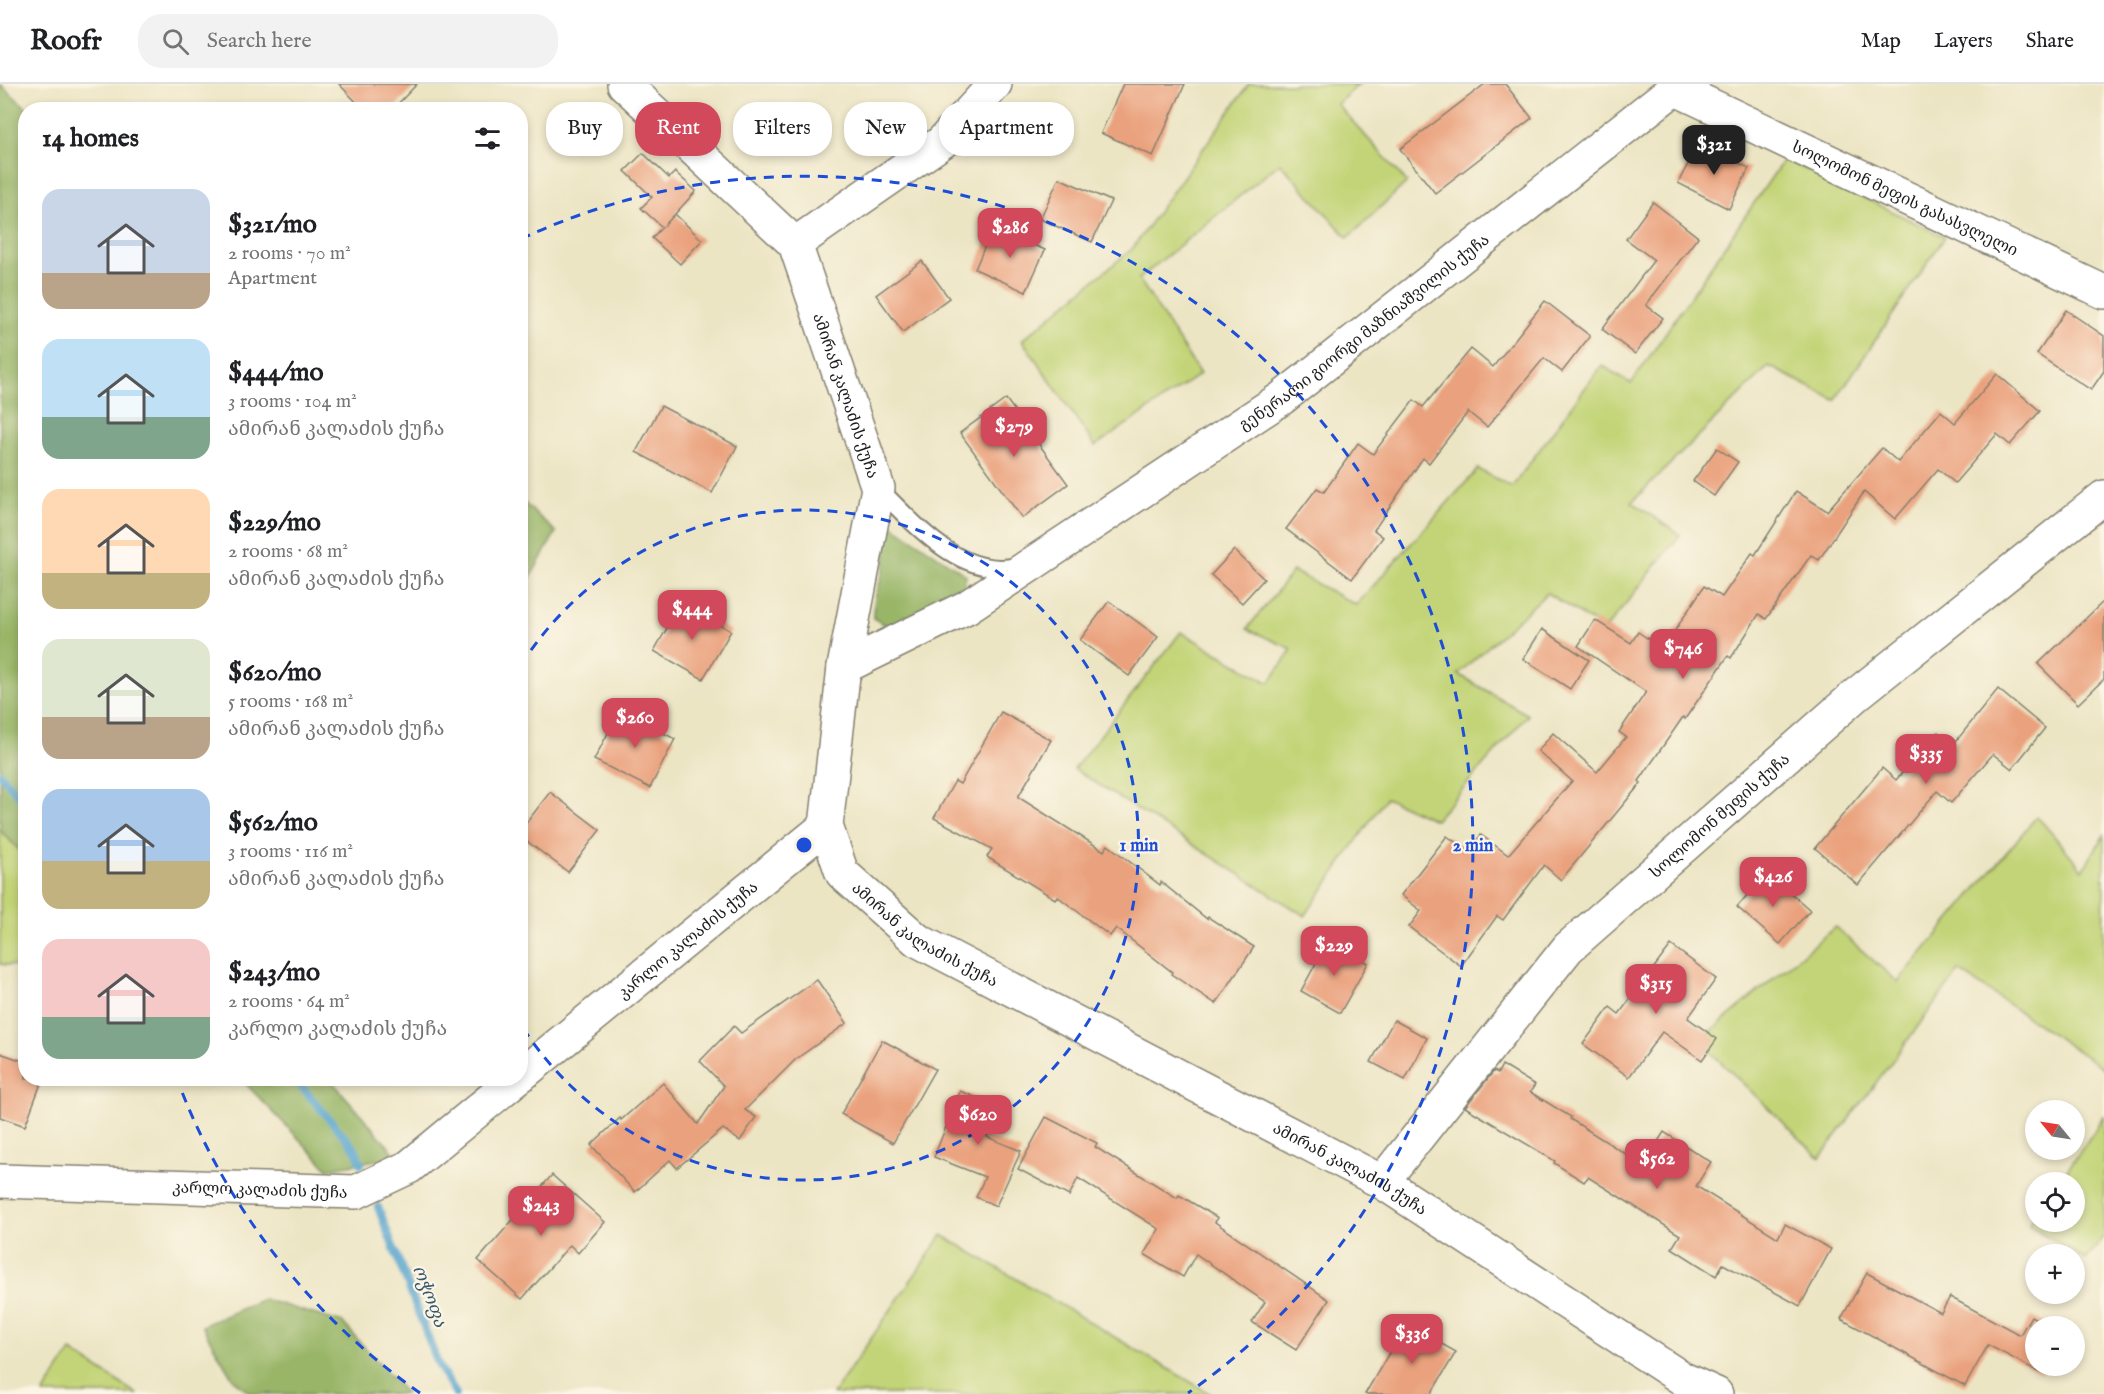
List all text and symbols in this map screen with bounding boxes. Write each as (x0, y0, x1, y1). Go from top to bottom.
search box (138, 14, 558, 68)
text: Roofr (30, 24, 102, 59)
icon: search (159, 25, 192, 58)
text: Search here (207, 27, 312, 55)
text: Map (1861, 28, 1901, 55)
text: Layers (1934, 28, 1993, 55)
text: Share (2026, 28, 2074, 55)
chip: Buy (546, 102, 623, 156)
chip: Rent (635, 102, 721, 156)
chip: Filters (733, 102, 832, 156)
chip: New (844, 102, 927, 156)
chip: Apartment (939, 102, 1074, 156)
text: 14 homes (42, 122, 139, 155)
icon: filters (471, 122, 504, 155)
pin: $321 (1678, 125, 1750, 176)
text: $321 (1696, 132, 1732, 157)
street label: სოლომონ მეფის გასასვლელი (1788, 137, 2021, 262)
text: $321/mo (228, 208, 317, 241)
pin: $286 (974, 208, 1046, 259)
icon: home (90, 213, 162, 285)
text: $286 (992, 215, 1028, 240)
street label: გენერალი გიორგი მაზნიაშვილის ქუჩა (1236, 230, 1494, 436)
text: 2 rooms · 70 m² (228, 241, 351, 266)
text: Apartment (228, 266, 317, 291)
street label: ამირან კალაძის ქუჩა (807, 311, 882, 481)
text: $444/mo (228, 356, 324, 389)
icon: home (90, 363, 162, 435)
text: 3 rooms · 104 m² (228, 389, 357, 414)
pin: $279 (978, 407, 1050, 458)
text: $279 (995, 414, 1033, 439)
text: ამირან კალაძის ქუჩა (228, 417, 445, 442)
text: $229/mo (228, 506, 321, 539)
icon: home (90, 513, 162, 585)
text: 2 rooms · 68 m² (228, 539, 348, 564)
text: ამირან კალაძის ქუჩა (228, 567, 445, 592)
pin: $444 (656, 590, 728, 641)
text: $444 (672, 597, 712, 622)
pin: $746 (1647, 629, 1719, 680)
text: $746 (1664, 636, 1702, 661)
text: $620/mo (228, 656, 321, 689)
icon: home (90, 663, 162, 735)
text: 5 rooms · 168 m² (228, 689, 353, 714)
pin: $260 (599, 698, 671, 749)
text: $260 (616, 705, 654, 730)
text: ამირან კალაძის ქუჩა (228, 717, 445, 742)
pin: $335 (1890, 734, 1962, 785)
text: $335 (1909, 741, 1943, 766)
street label: სოლომონ მეფის ქუჩა (1646, 750, 1794, 884)
text: $562/mo (228, 806, 318, 839)
icon: home (90, 813, 162, 885)
centre of rings (794, 835, 814, 855)
text: 1 min (1120, 835, 1159, 858)
text: 2 min (1453, 835, 1494, 858)
text: 3 rooms · 116 m² (228, 839, 353, 864)
pin: $426 (1737, 857, 1809, 908)
text: $426 (1754, 864, 1792, 889)
text: ამირან კალაძის ქუჩა (228, 867, 445, 892)
street label: კარლო კალაძის ქუჩა (614, 878, 763, 1004)
street label: ამირან კალაძის ქუჩა (847, 879, 1001, 992)
pin: $229 (1298, 926, 1370, 977)
text: $229 (1315, 933, 1353, 958)
text: $243/mo (228, 956, 320, 989)
icon: home (90, 963, 162, 1035)
pin: $315 (1620, 964, 1692, 1015)
text: $315 (1639, 971, 1673, 996)
text: 2 rooms · 64 m² (228, 989, 350, 1014)
text: კარლო კალაძის ქუჩა (228, 1017, 447, 1042)
pin: $620 (942, 1095, 1014, 1146)
north arrow (2025, 1100, 2085, 1160)
map controls (2025, 1100, 2085, 1376)
text: $620 (959, 1102, 997, 1127)
street label: ამირან კალაძის ქუჩა (1269, 1119, 1430, 1221)
pin: $562 (1621, 1139, 1693, 1190)
text: $562 (1639, 1146, 1675, 1171)
button: locate (2025, 1172, 2085, 1232)
street label: კარლო კალაძის ქუჩა (172, 1178, 348, 1204)
pin: $243 (505, 1186, 577, 1237)
text: $243 (522, 1193, 560, 1218)
button: + (2025, 1244, 2085, 1304)
water label: ოჭოფა (406, 1262, 451, 1331)
pin: $336 (1376, 1314, 1448, 1365)
button: − (2025, 1316, 2085, 1376)
text: $336 (1395, 1321, 1429, 1346)

